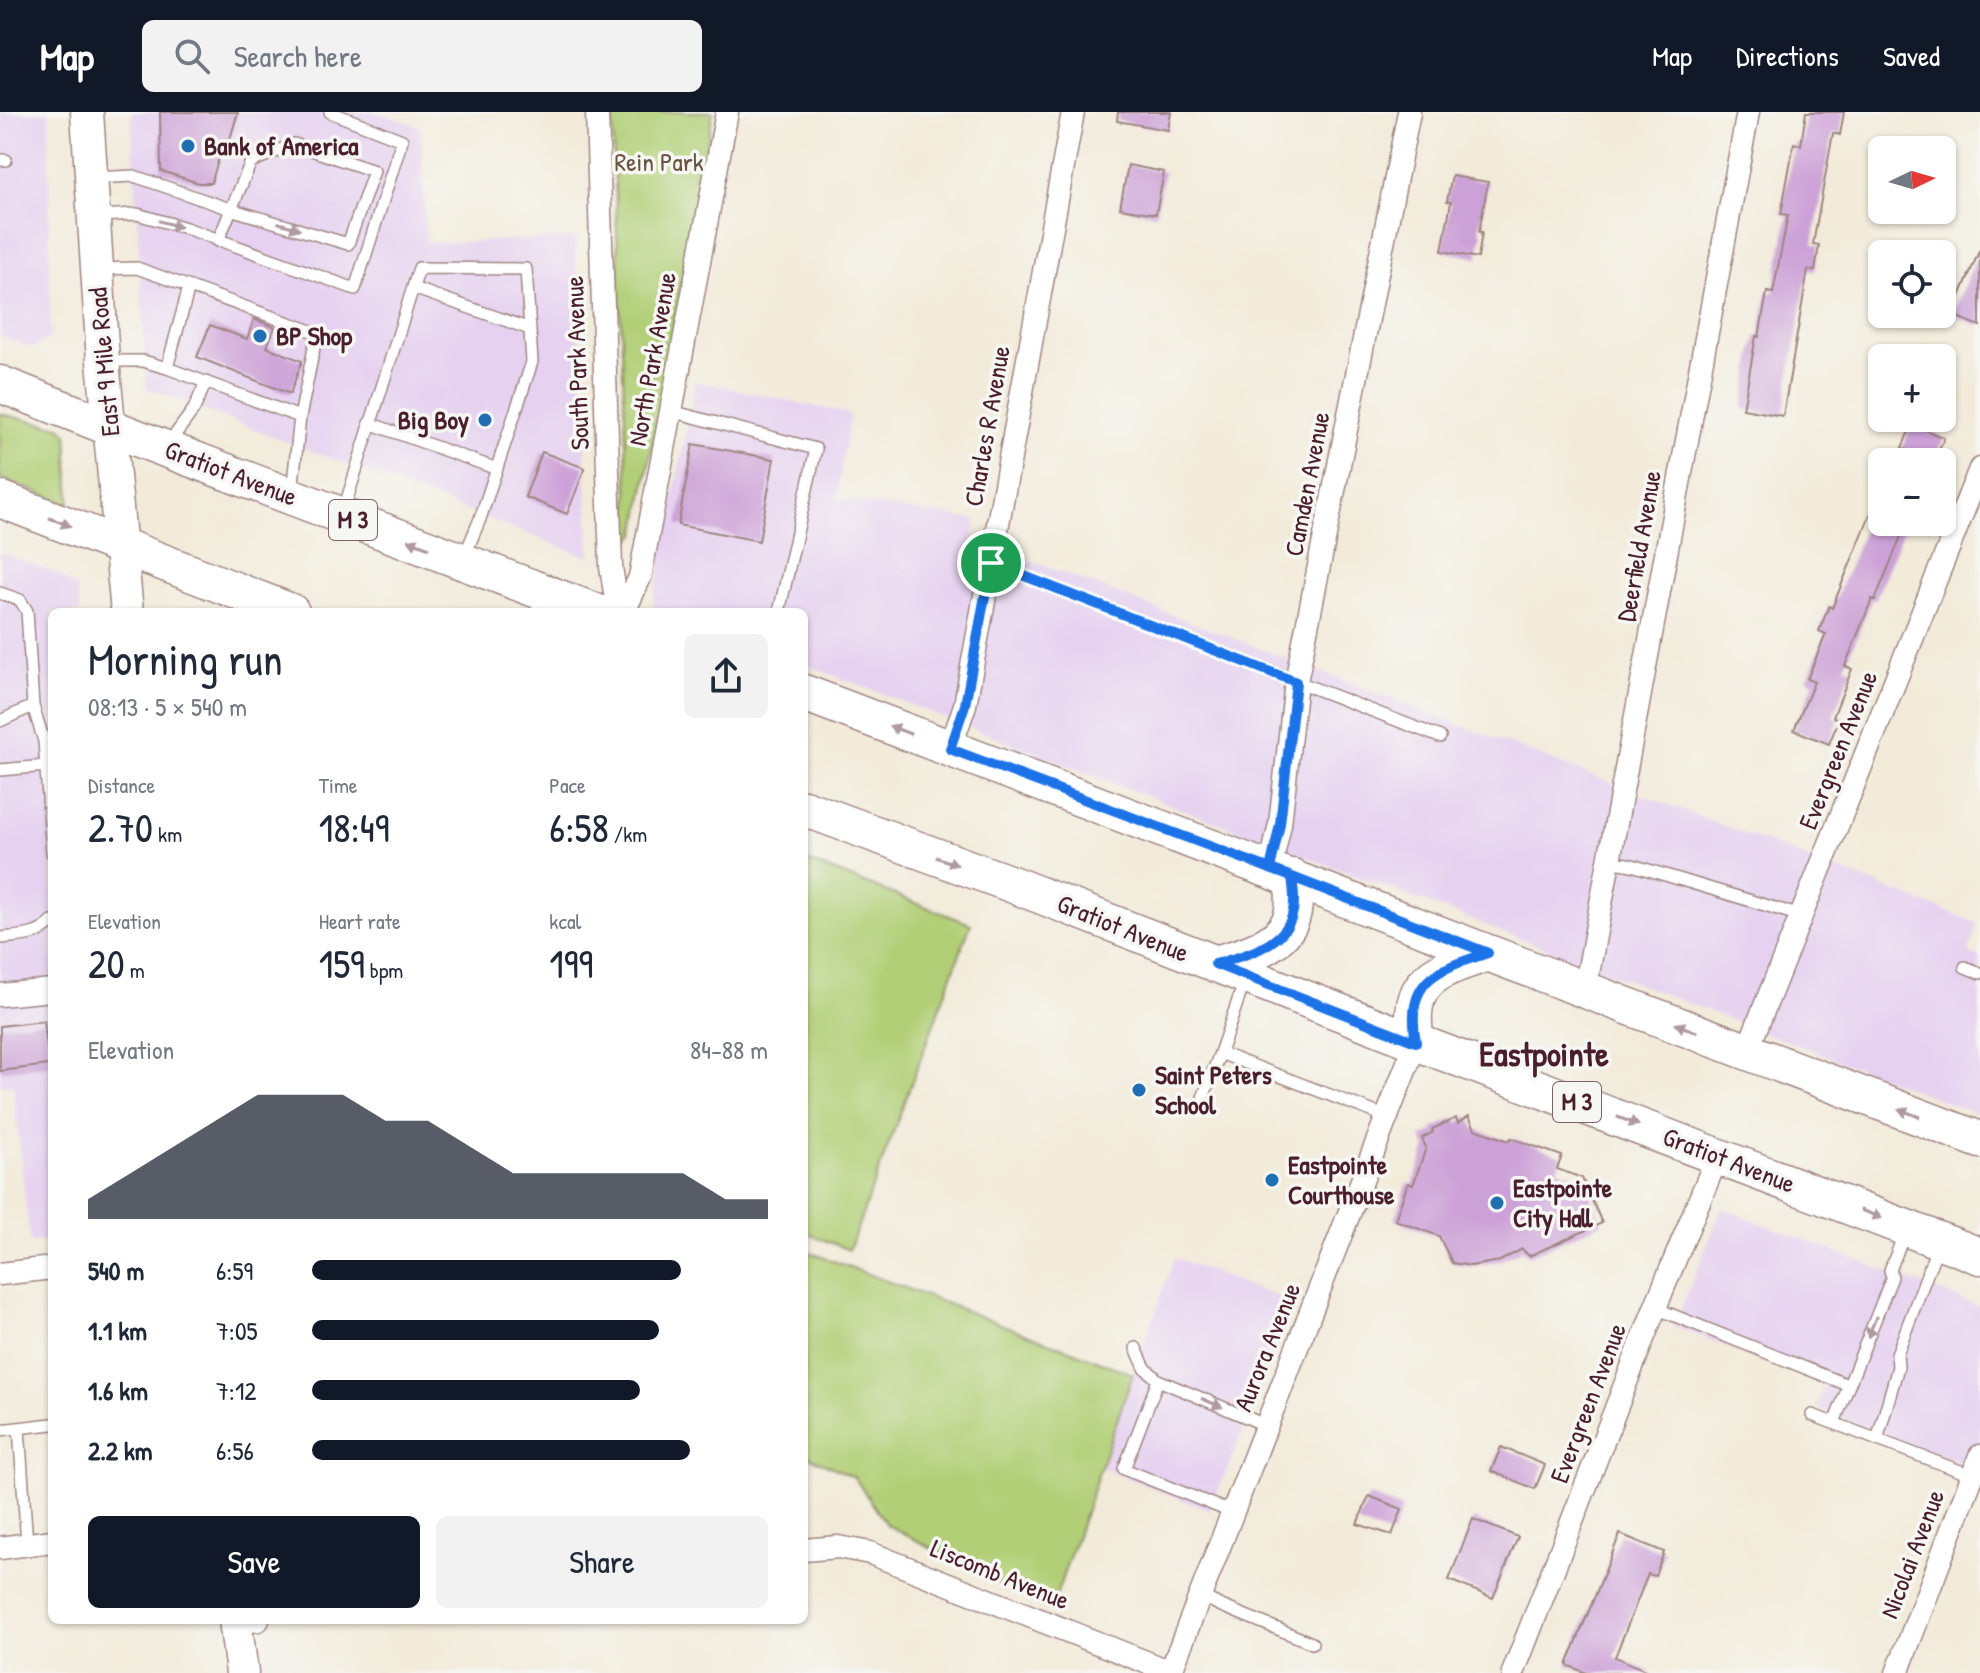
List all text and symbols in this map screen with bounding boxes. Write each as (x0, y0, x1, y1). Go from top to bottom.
search box (142, 20, 702, 92)
text: Map (40, 30, 94, 82)
icon: search (170, 34, 214, 78)
text: Search here (234, 36, 362, 76)
text: Map (1652, 37, 1692, 75)
text: Directions (1736, 37, 1839, 75)
text: Saved (1883, 37, 1940, 75)
place label: Bank of America (204, 128, 359, 163)
north arrow (1868, 136, 1956, 224)
map controls (1868, 136, 1956, 536)
marker: Bank of America (179, 137, 197, 155)
park label: Rein Park (614, 144, 704, 179)
one-way arrow (157, 218, 182, 230)
one-way arrow (278, 220, 302, 233)
button: locate (1868, 240, 1956, 328)
street label: North Park Avenue (619, 269, 684, 448)
street label: South Park Avenue (556, 275, 597, 451)
street label: East 9 Mile Road (80, 286, 127, 438)
place label: BP Shop (276, 318, 353, 354)
marker: BP Shop (251, 327, 269, 345)
street label: Charles R Avenue (955, 343, 1018, 509)
button: + (1868, 344, 1956, 432)
place label: Big Boy (398, 402, 469, 438)
street label: Camden Avenue (1275, 409, 1338, 559)
marker: Big Boy (476, 411, 494, 429)
street label: Gratiot Avenue (160, 431, 302, 514)
button: − (1868, 448, 1956, 536)
street label: Deerfield Avenue (1608, 468, 1669, 624)
road number: M 3 (329, 500, 377, 540)
one-way arrow (48, 516, 72, 529)
pin (957, 529, 1025, 597)
one-way arrow (407, 537, 431, 550)
icon: arrive (969, 541, 1013, 585)
text: Morning run (88, 629, 283, 689)
button: share (684, 634, 768, 718)
street label: Evergreen Avenue (1790, 665, 1885, 834)
text: 08:13 · 5 × 540 m (88, 689, 247, 724)
one-way arrow (888, 723, 912, 736)
text: Distance (88, 770, 155, 800)
text: Time (319, 770, 358, 800)
text: Pace (549, 770, 586, 800)
text: 2.70 (88, 800, 153, 854)
text: 18:49 (319, 800, 389, 854)
text: 6:58 (549, 800, 609, 854)
text: km (153, 819, 182, 849)
text: /km (609, 819, 647, 849)
one-way arrow (935, 855, 959, 867)
street label: Gratiot Avenue (1052, 885, 1194, 970)
text: Elevation (88, 906, 161, 936)
text: Heart rate (319, 906, 401, 936)
text: kcal (549, 906, 581, 936)
text: 20 (88, 936, 125, 990)
text: 159 (319, 936, 365, 990)
text: 199 (549, 936, 593, 990)
text: m (125, 955, 145, 985)
text: bpm (365, 955, 403, 985)
one-way arrow (1674, 1021, 1698, 1034)
district label: Eastpointe (1479, 1031, 1609, 1078)
text: Elevation (88, 1032, 174, 1067)
text: 84–88 m (690, 1032, 768, 1067)
place label: Saint Peters School (1155, 1057, 1272, 1122)
marker: Saint Peters School (1130, 1081, 1148, 1099)
road number: M 3 (1553, 1082, 1601, 1122)
one-way arrow (1896, 1106, 1920, 1119)
one-way arrow (1616, 1115, 1640, 1128)
street label: Gratiot Avenue (1658, 1118, 1800, 1201)
place label: Eastpointe Courthouse (1288, 1147, 1395, 1212)
place label: Eastpointe City Hall (1513, 1170, 1613, 1236)
marker: Eastpointe Courthouse (1263, 1171, 1281, 1189)
marker: Eastpointe City Hall (1488, 1194, 1506, 1212)
one-way arrow (1859, 1208, 1883, 1221)
text: 540 m (88, 1253, 144, 1288)
text: 6:59 (216, 1253, 253, 1288)
street label: Aurora Avenue (1225, 1277, 1308, 1416)
text: 1.1 km (88, 1313, 147, 1348)
text: 7:05 (216, 1313, 258, 1348)
one-way arrow (1865, 1315, 1878, 1339)
street label: Evergreen Avenue (1541, 1318, 1634, 1488)
text: 1.6 km (88, 1373, 148, 1408)
text: 7:12 (216, 1373, 257, 1408)
one-way arrow (1200, 1396, 1224, 1409)
text: 2.2 km (88, 1433, 152, 1468)
text: 6:56 (216, 1433, 254, 1468)
street label: Nicolai Avenue (1871, 1484, 1952, 1623)
button: Save (88, 1516, 420, 1608)
button: Share (436, 1516, 768, 1608)
street label: Liscomb Avenue (926, 1530, 1075, 1617)

